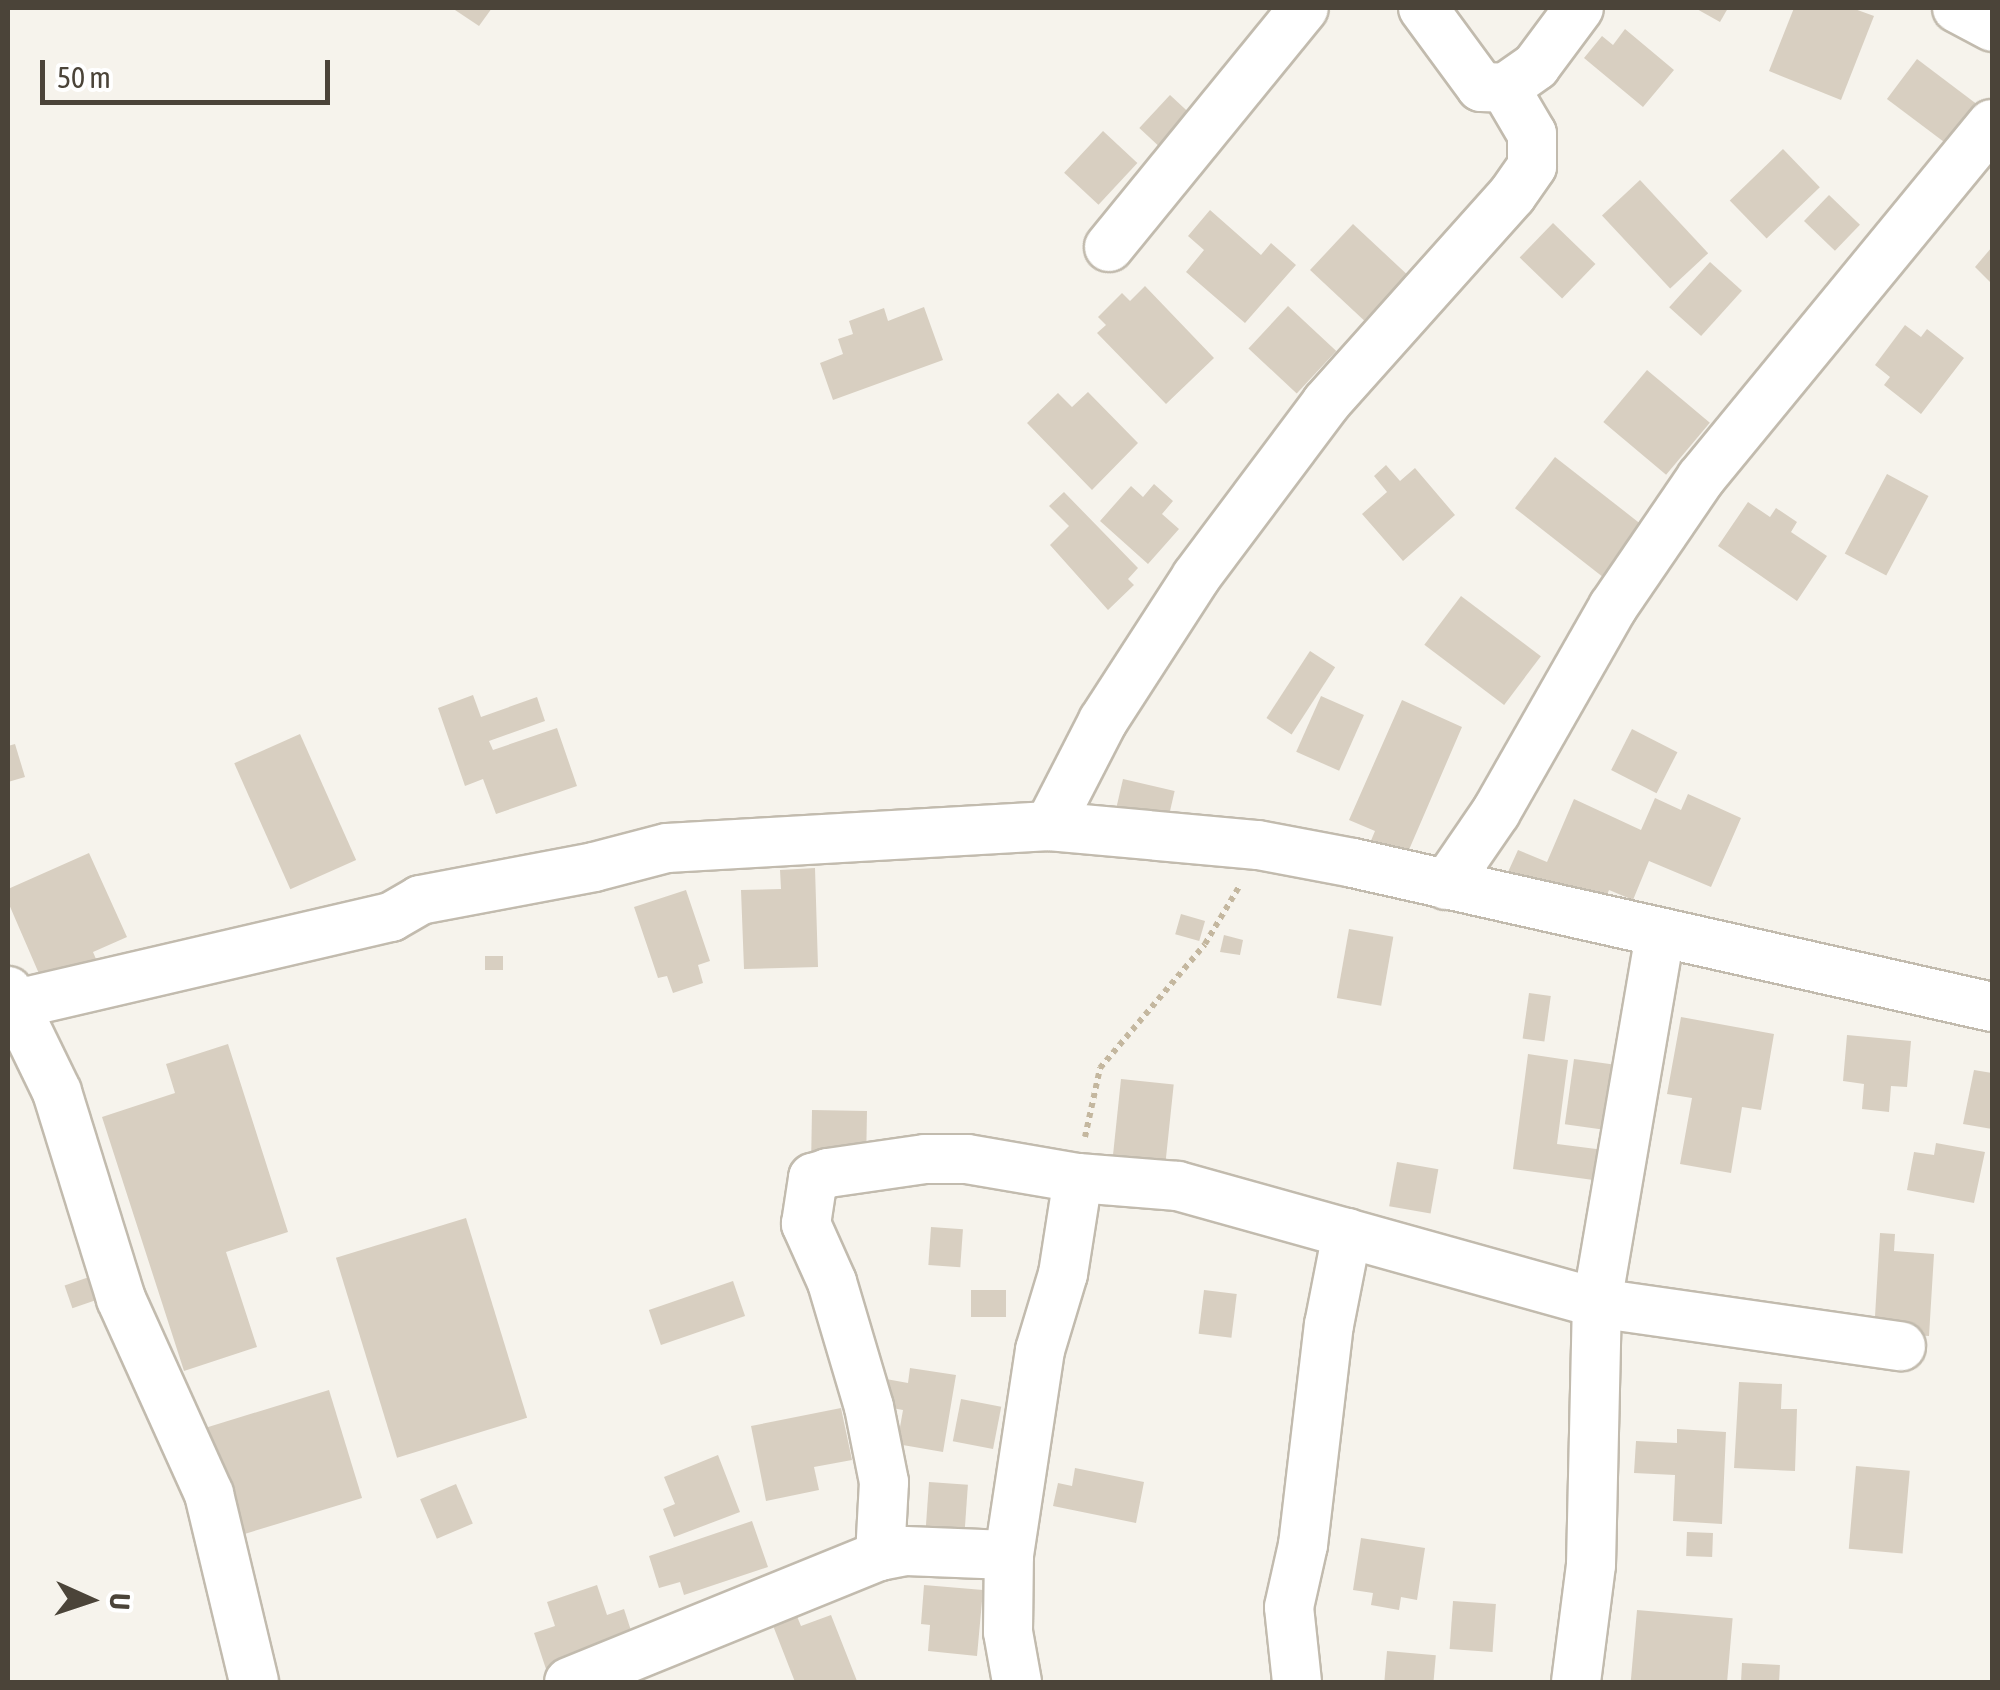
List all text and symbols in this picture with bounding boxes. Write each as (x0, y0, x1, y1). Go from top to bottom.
scale bar (45, 40, 335, 102)
text: 50 m (57, 60, 111, 94)
north arrow (40, 1550, 140, 1650)
text: U (104, 1592, 136, 1611)

